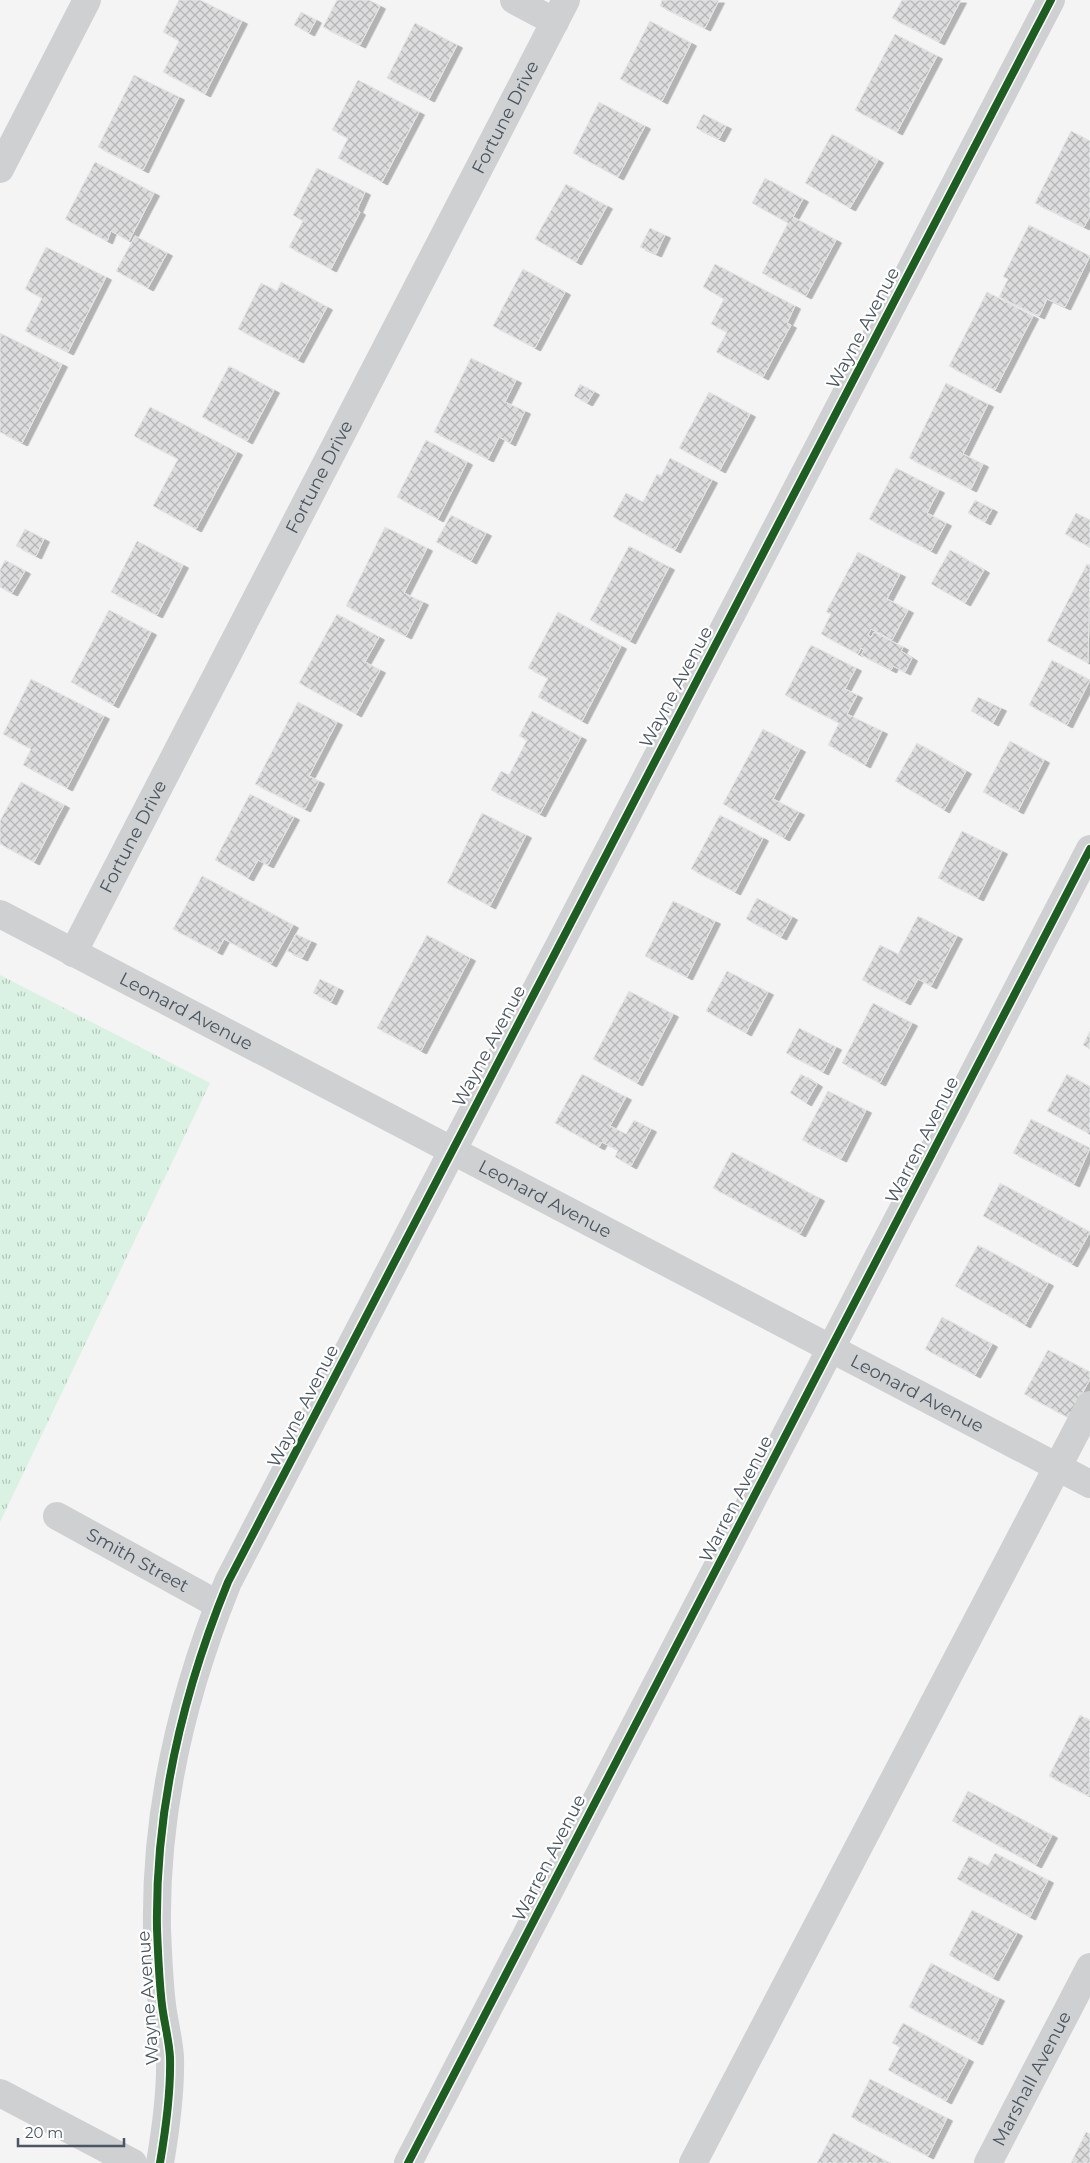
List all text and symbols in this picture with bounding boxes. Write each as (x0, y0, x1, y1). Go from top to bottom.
street label: Fortune Drive (467, 57, 544, 177)
street label: Wayne Avenue (822, 263, 904, 393)
street label: Fortune Drive (281, 417, 358, 537)
street label: Wayne Avenue (635, 622, 717, 752)
street label: Fortune Drive (95, 776, 172, 897)
street label: Leonard Avenue (116, 967, 257, 1055)
street label: Wayne Avenue (448, 981, 530, 1111)
street label: Warren Avenue (881, 1073, 963, 1207)
street label: Leonard Avenue (475, 1155, 615, 1243)
street label: Wayne Avenue (263, 1341, 343, 1471)
street label: Leonard Avenue (847, 1350, 988, 1438)
street label: Warren Avenue (695, 1432, 777, 1566)
street label: Smith Street (83, 1523, 193, 1597)
street label: Warren Avenue (508, 1791, 590, 1925)
street label: Wayne Avenue (132, 1930, 164, 2066)
street label: Marshall Avenue (988, 2007, 1076, 2150)
scale bar (18, 2116, 124, 2148)
text: 20 m (25, 2123, 63, 2142)

